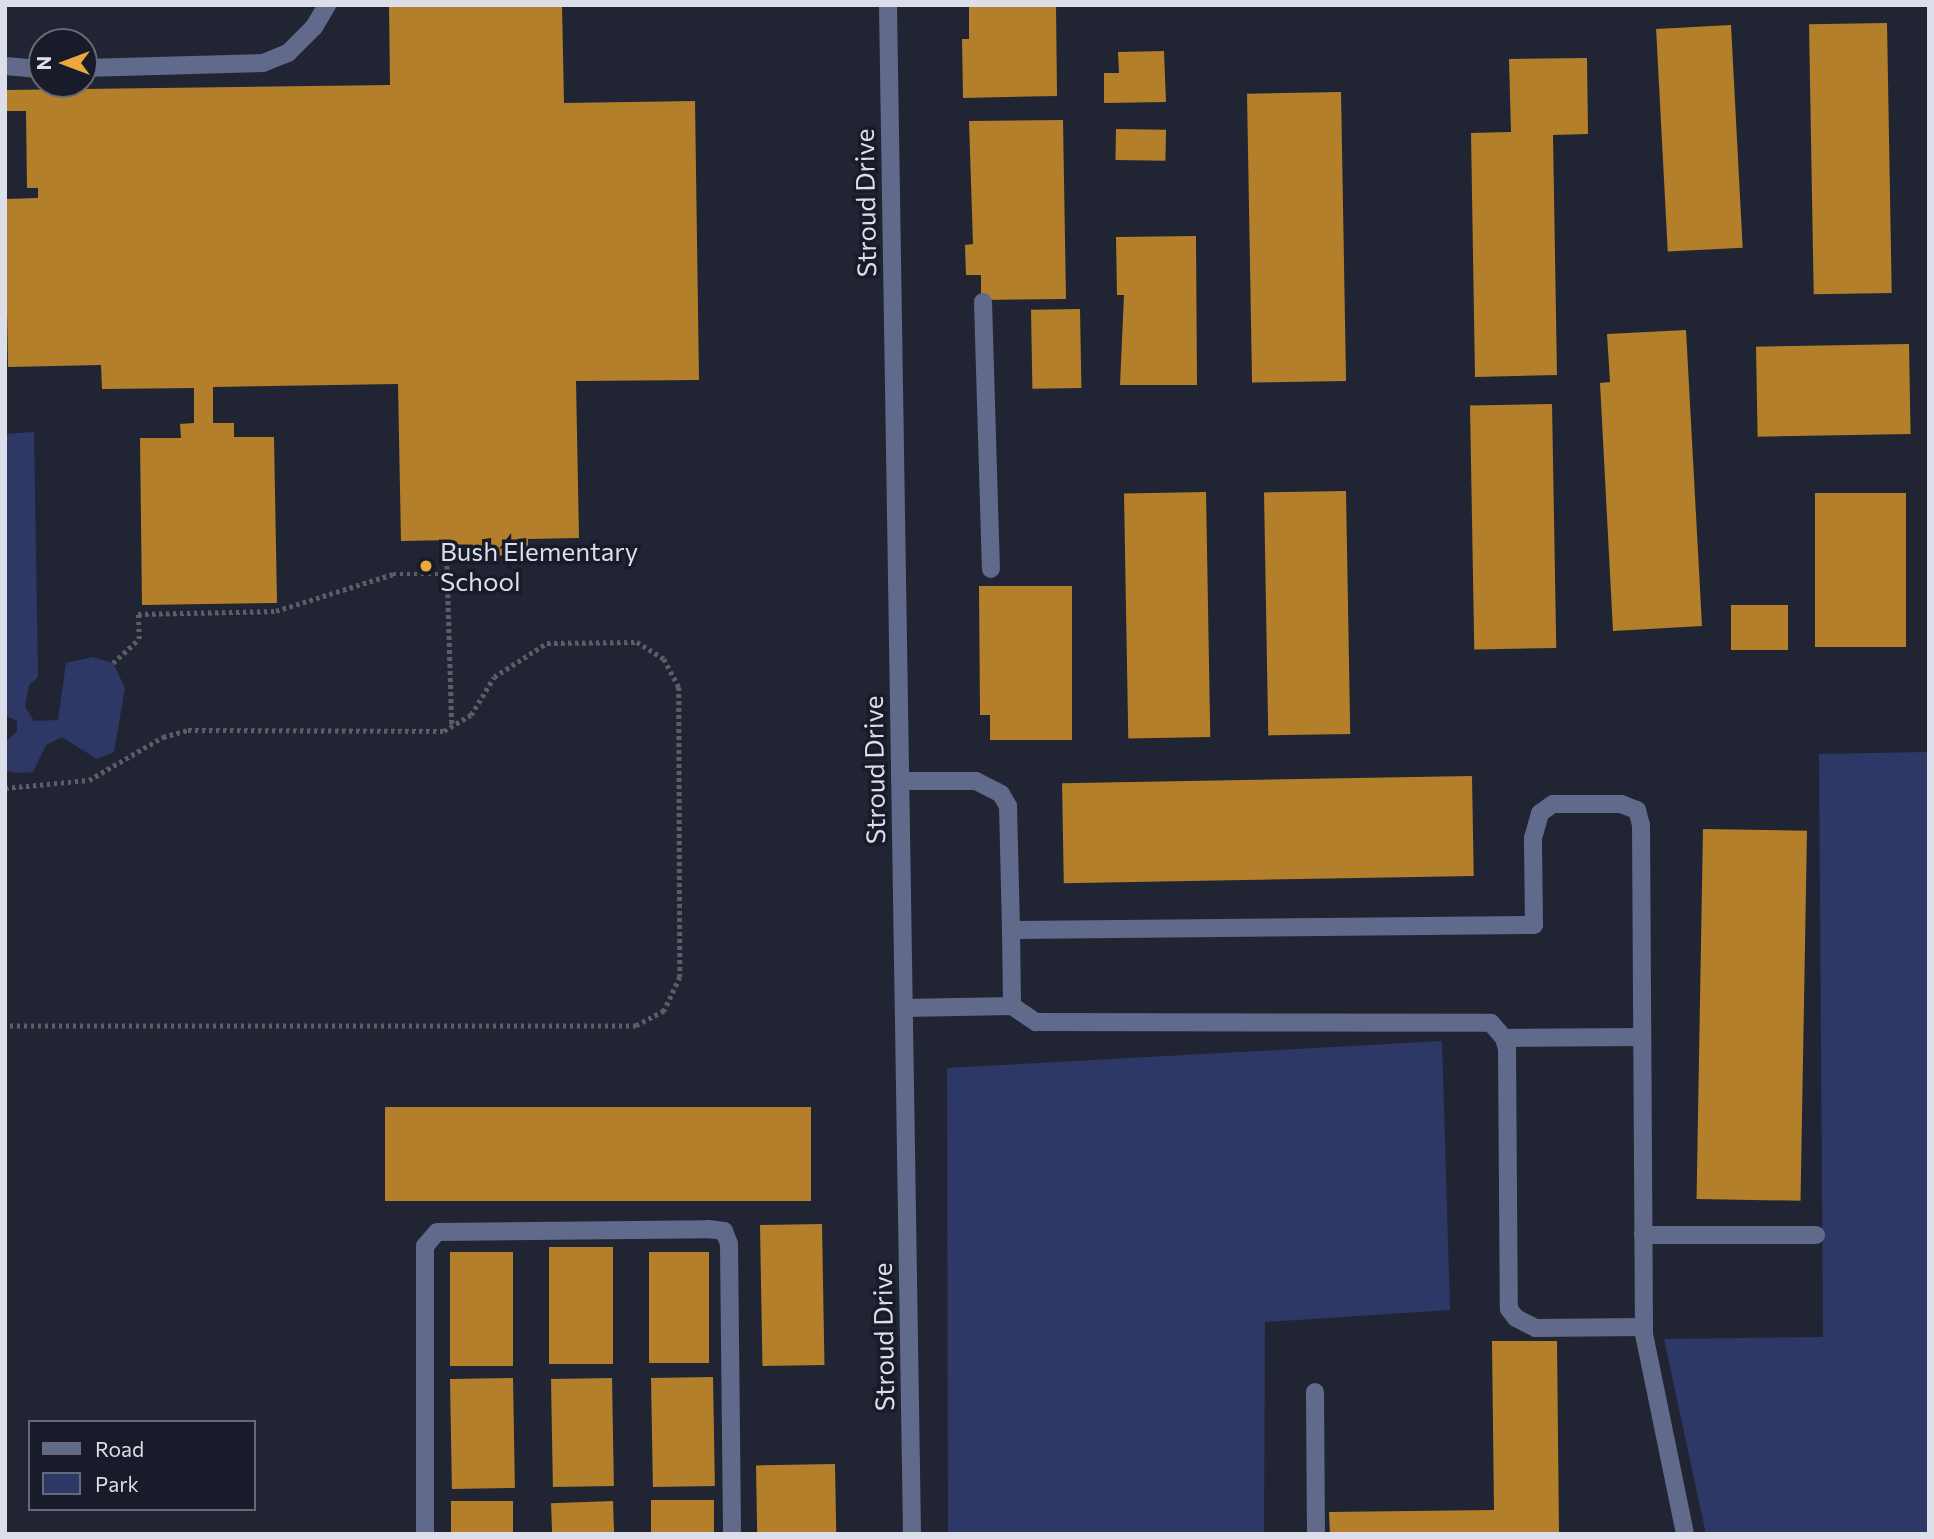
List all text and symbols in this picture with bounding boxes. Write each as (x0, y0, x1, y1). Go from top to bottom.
north arrow (28, 28, 98, 98)
text: N (32, 56, 55, 70)
street label: Stroud Drive (848, 129, 882, 277)
place label: Bush Elementary School (440, 535, 638, 596)
marker: Bush Elementary School (418, 558, 434, 574)
street label: Stroud Drive (857, 696, 891, 844)
street label: Stroud Drive (866, 1263, 900, 1411)
legend (28, 1420, 256, 1511)
text: Road (95, 1436, 144, 1461)
text: Park (95, 1471, 139, 1496)

